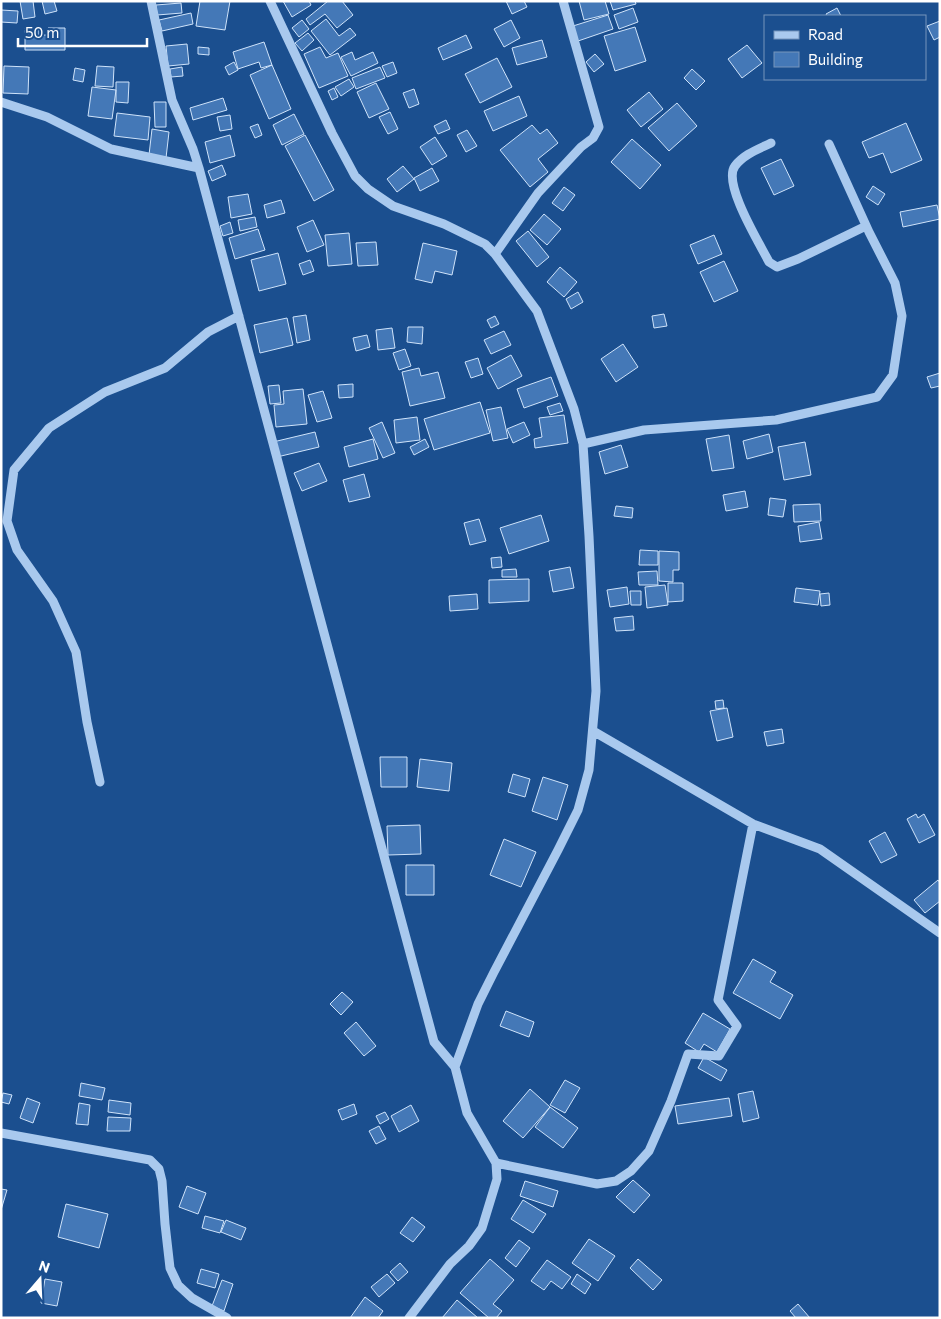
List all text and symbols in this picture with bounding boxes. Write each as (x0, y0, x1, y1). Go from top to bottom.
scale bar (18, 15, 146, 47)
legend (764, 15, 926, 80)
text: 50 m (25, 23, 59, 41)
text: Road (808, 25, 843, 43)
text: Building (808, 50, 863, 68)
north arrow (15, 1254, 65, 1304)
text: N (37, 1256, 52, 1276)

